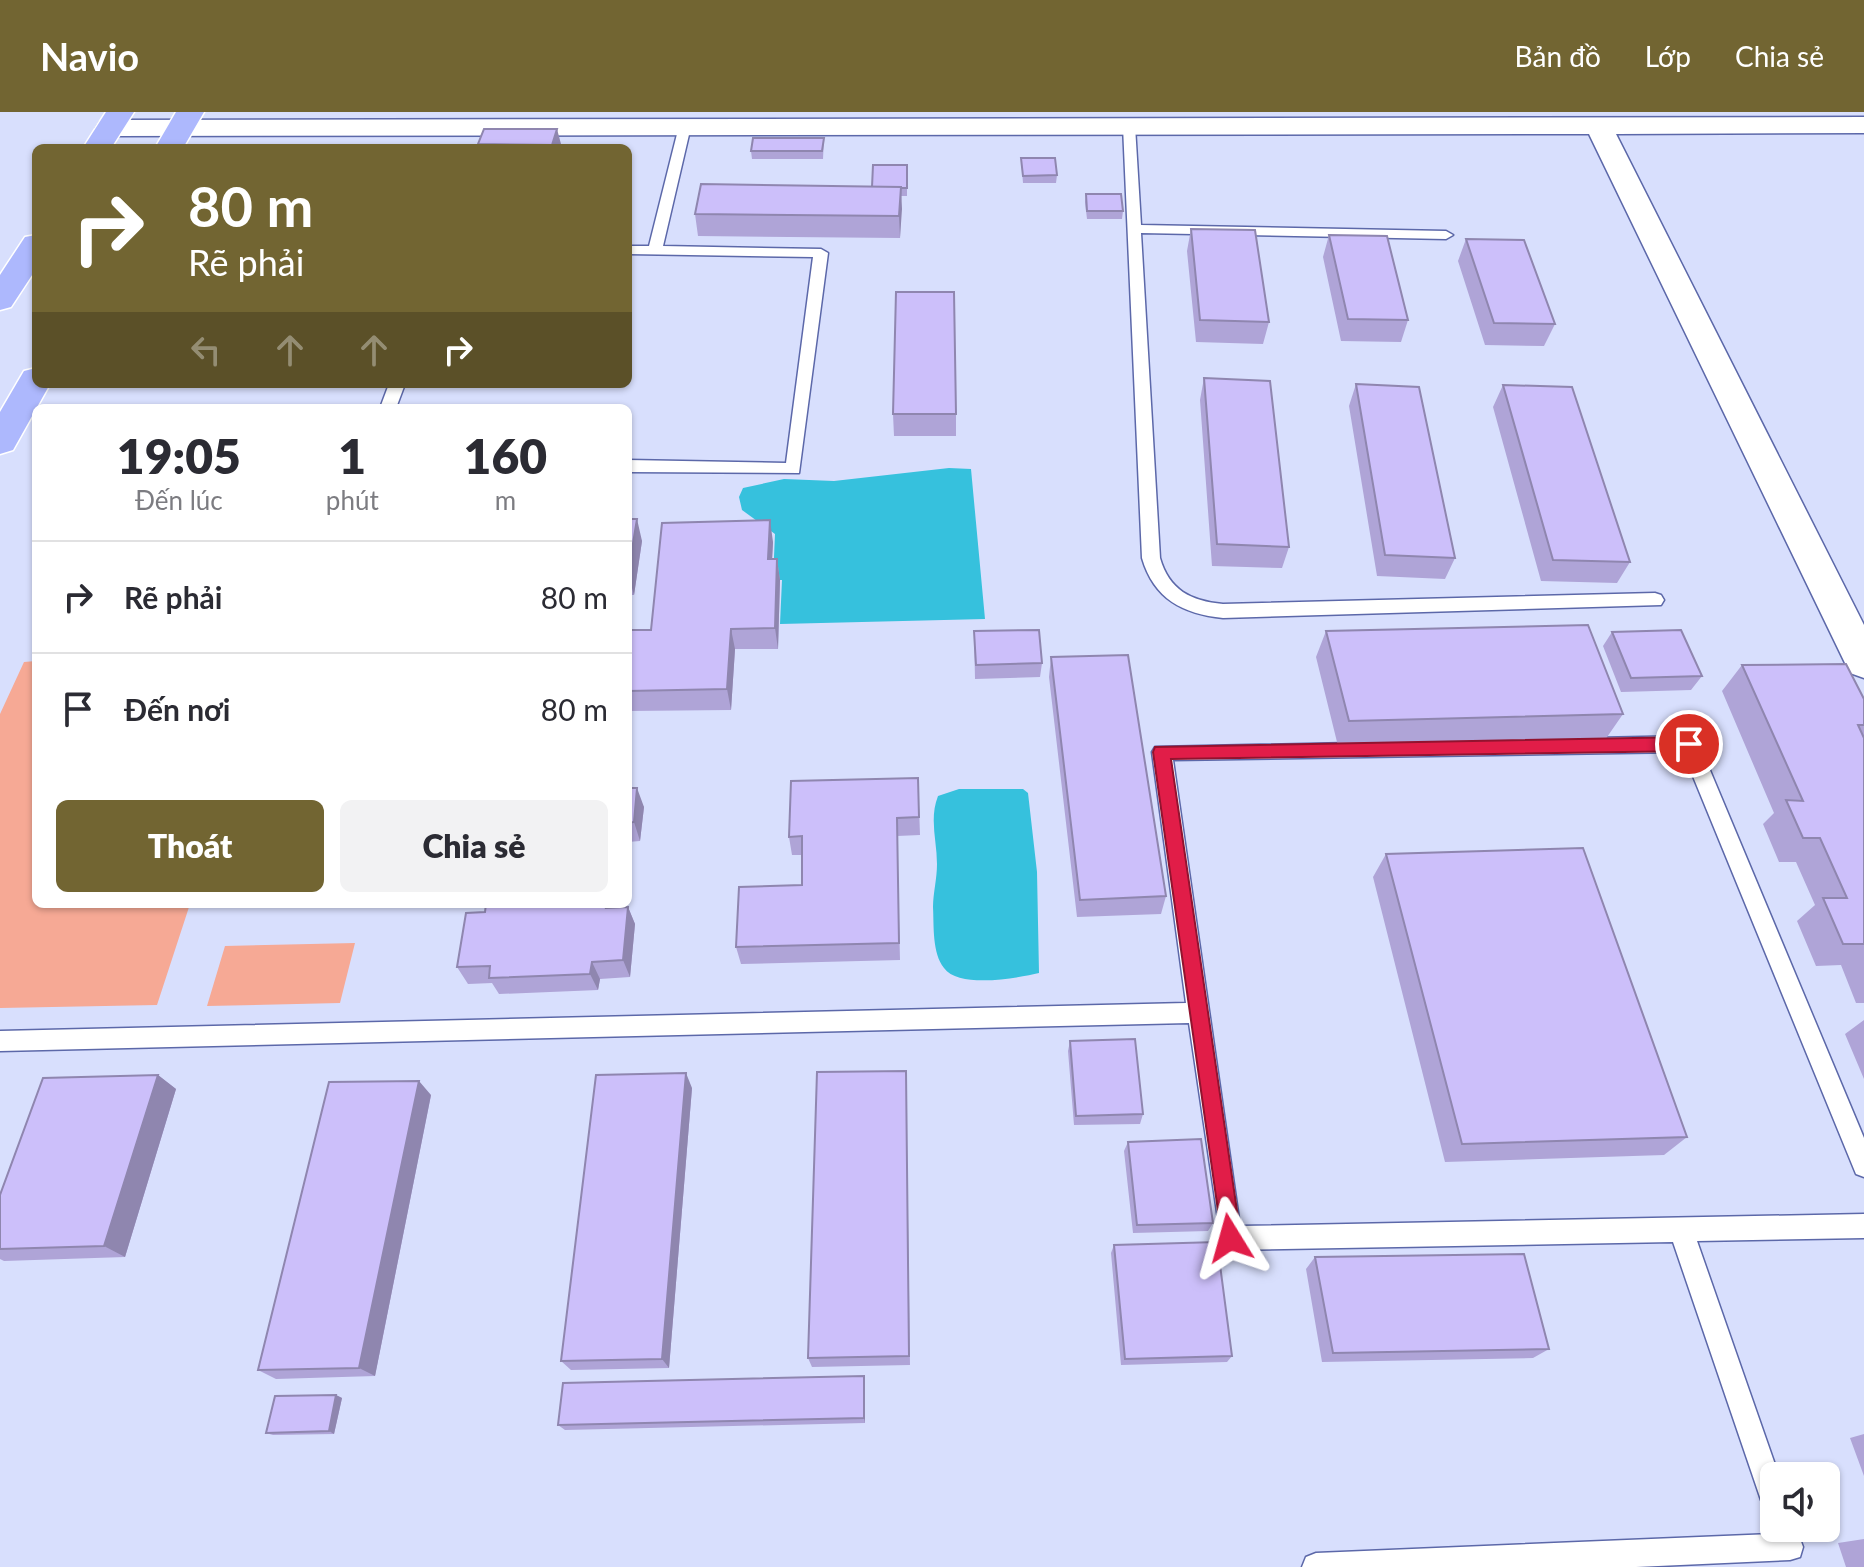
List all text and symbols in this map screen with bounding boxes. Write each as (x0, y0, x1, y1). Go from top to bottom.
text: Navio (40, 33, 139, 79)
text: Bản đồ (1515, 39, 1601, 73)
text: Lớp (1645, 39, 1691, 73)
text: Chia sẻ (1735, 39, 1824, 73)
text: 80 m (188, 172, 313, 239)
icon: right (56, 176, 160, 280)
text: Rẽ phải (188, 240, 304, 284)
icon: left (184, 328, 228, 372)
icon: ahead (268, 328, 312, 372)
icon: ahead (352, 328, 396, 372)
icon: right (436, 328, 480, 372)
text: 19:05 (117, 427, 241, 484)
text: 1 (338, 427, 366, 484)
text: 160 (464, 427, 547, 484)
text: Đến lúc (135, 484, 223, 516)
text: phút (326, 484, 379, 516)
text: m (495, 484, 516, 516)
icon: right (56, 575, 100, 619)
text: Rẽ phải (124, 579, 222, 615)
text: 80 m (541, 579, 608, 615)
icon: arrive (56, 687, 100, 731)
text: Đến nơi (124, 691, 230, 727)
text: 80 m (541, 691, 608, 727)
pin (1655, 710, 1723, 778)
icon: arrive (1667, 722, 1711, 766)
button: Thoát (56, 800, 324, 892)
button: Chia sẻ (340, 800, 608, 892)
position arrow (1188, 1196, 1272, 1280)
map controls (1760, 1462, 1840, 1542)
button: sound (1760, 1462, 1840, 1542)

